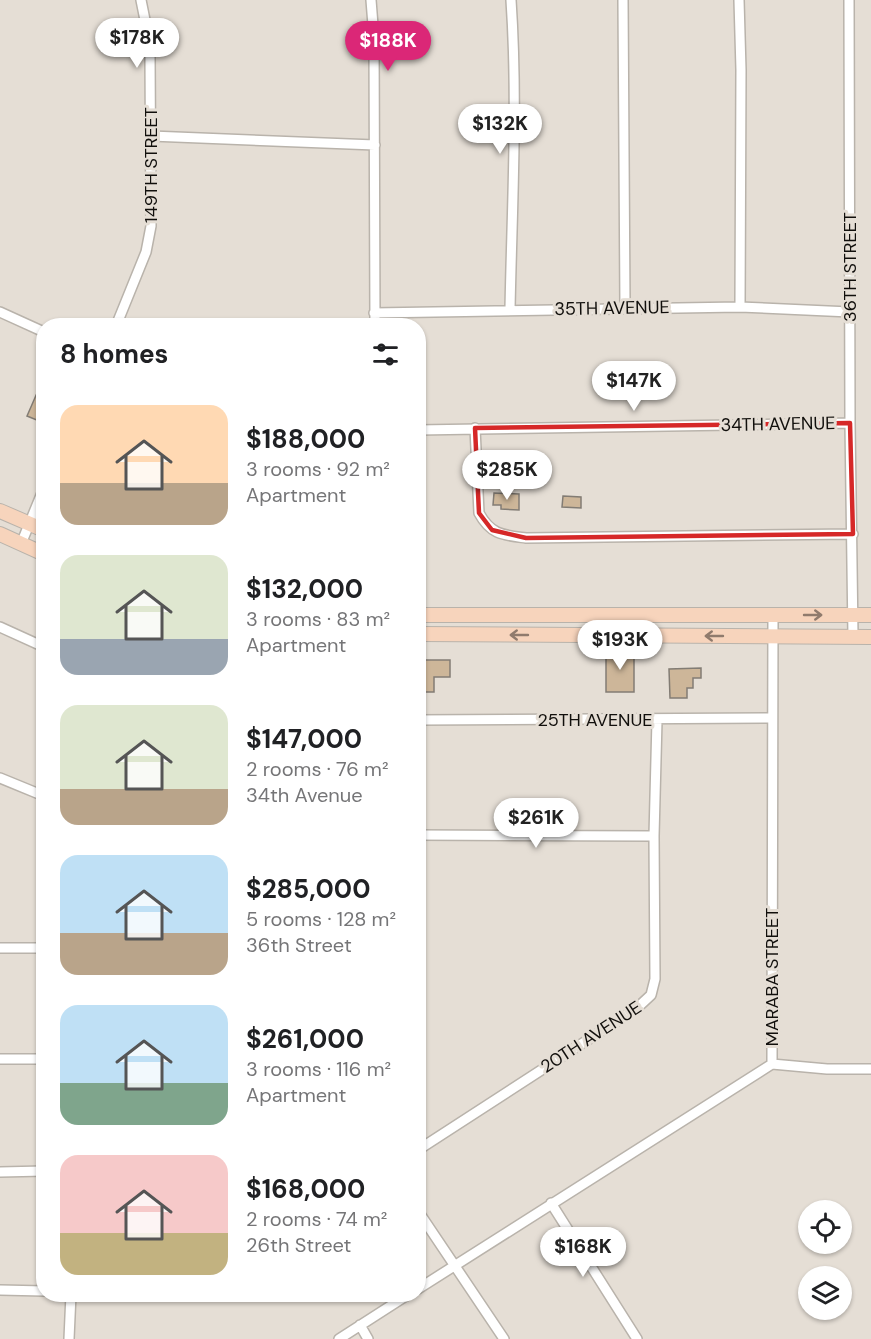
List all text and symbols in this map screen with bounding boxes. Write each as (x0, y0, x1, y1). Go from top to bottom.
pin: $178K (95, 18, 179, 69)
pin: $188K (346, 21, 430, 72)
text: $178K (109, 24, 165, 50)
text: $188K (359, 27, 417, 53)
pin: $132K (458, 104, 542, 155)
street label: 149TH STREET (139, 107, 163, 223)
text: $132K (472, 110, 528, 136)
street label: 36TH STREET (838, 212, 862, 322)
street label: 35TH AVENUE (554, 295, 670, 321)
text: 8 homes (60, 337, 168, 371)
icon: filters (369, 338, 402, 371)
pin: $147K (592, 361, 676, 412)
text: $147K (606, 367, 662, 393)
street label: 34TH AVENUE (720, 411, 836, 437)
text: $188,000 (246, 422, 365, 456)
icon: home (108, 429, 180, 501)
pin: $285K (465, 450, 549, 501)
text: 3 rooms · 92 m² (246, 456, 390, 482)
text: $285K (476, 456, 538, 482)
text: Apartment (246, 482, 346, 508)
text: $132,000 (246, 572, 363, 606)
icon: home (108, 579, 180, 651)
text: 3 rooms · 83 m² (246, 606, 390, 632)
one-way arrow (803, 609, 823, 621)
pin: $193K (578, 620, 662, 671)
text: $193K (591, 626, 649, 652)
one-way arrow (510, 629, 530, 641)
one-way arrow (705, 630, 725, 642)
text: Apartment (246, 632, 346, 658)
street label: 25TH AVENUE (537, 708, 653, 732)
text: $147,000 (246, 722, 362, 756)
icon: home (108, 729, 180, 801)
text: 2 rooms · 76 m² (246, 756, 389, 782)
text: 34th Avenue (246, 782, 363, 808)
pin: $261K (494, 798, 578, 849)
text: $261K (508, 804, 564, 830)
text: $285,000 (246, 872, 370, 906)
icon: home (108, 879, 180, 951)
text: 5 rooms · 128 m² (246, 906, 396, 932)
street label: MARABA STREET (760, 908, 784, 1046)
text: 36th Street (246, 932, 352, 958)
street label: 20TH AVENUE (536, 995, 646, 1079)
text: $261,000 (246, 1022, 364, 1056)
icon: home (108, 1029, 180, 1101)
text: 3 rooms · 116 m² (246, 1056, 391, 1082)
text: Apartment (246, 1082, 346, 1108)
text: $168,000 (246, 1172, 365, 1206)
icon: home (108, 1179, 180, 1251)
map controls (798, 1200, 852, 1320)
button: locate (798, 1200, 852, 1254)
text: 2 rooms · 74 m² (246, 1206, 387, 1232)
pin: $168K (541, 1227, 625, 1278)
text: 26th Street (246, 1232, 351, 1258)
text: $168K (554, 1233, 612, 1259)
button: layers (798, 1266, 852, 1320)

